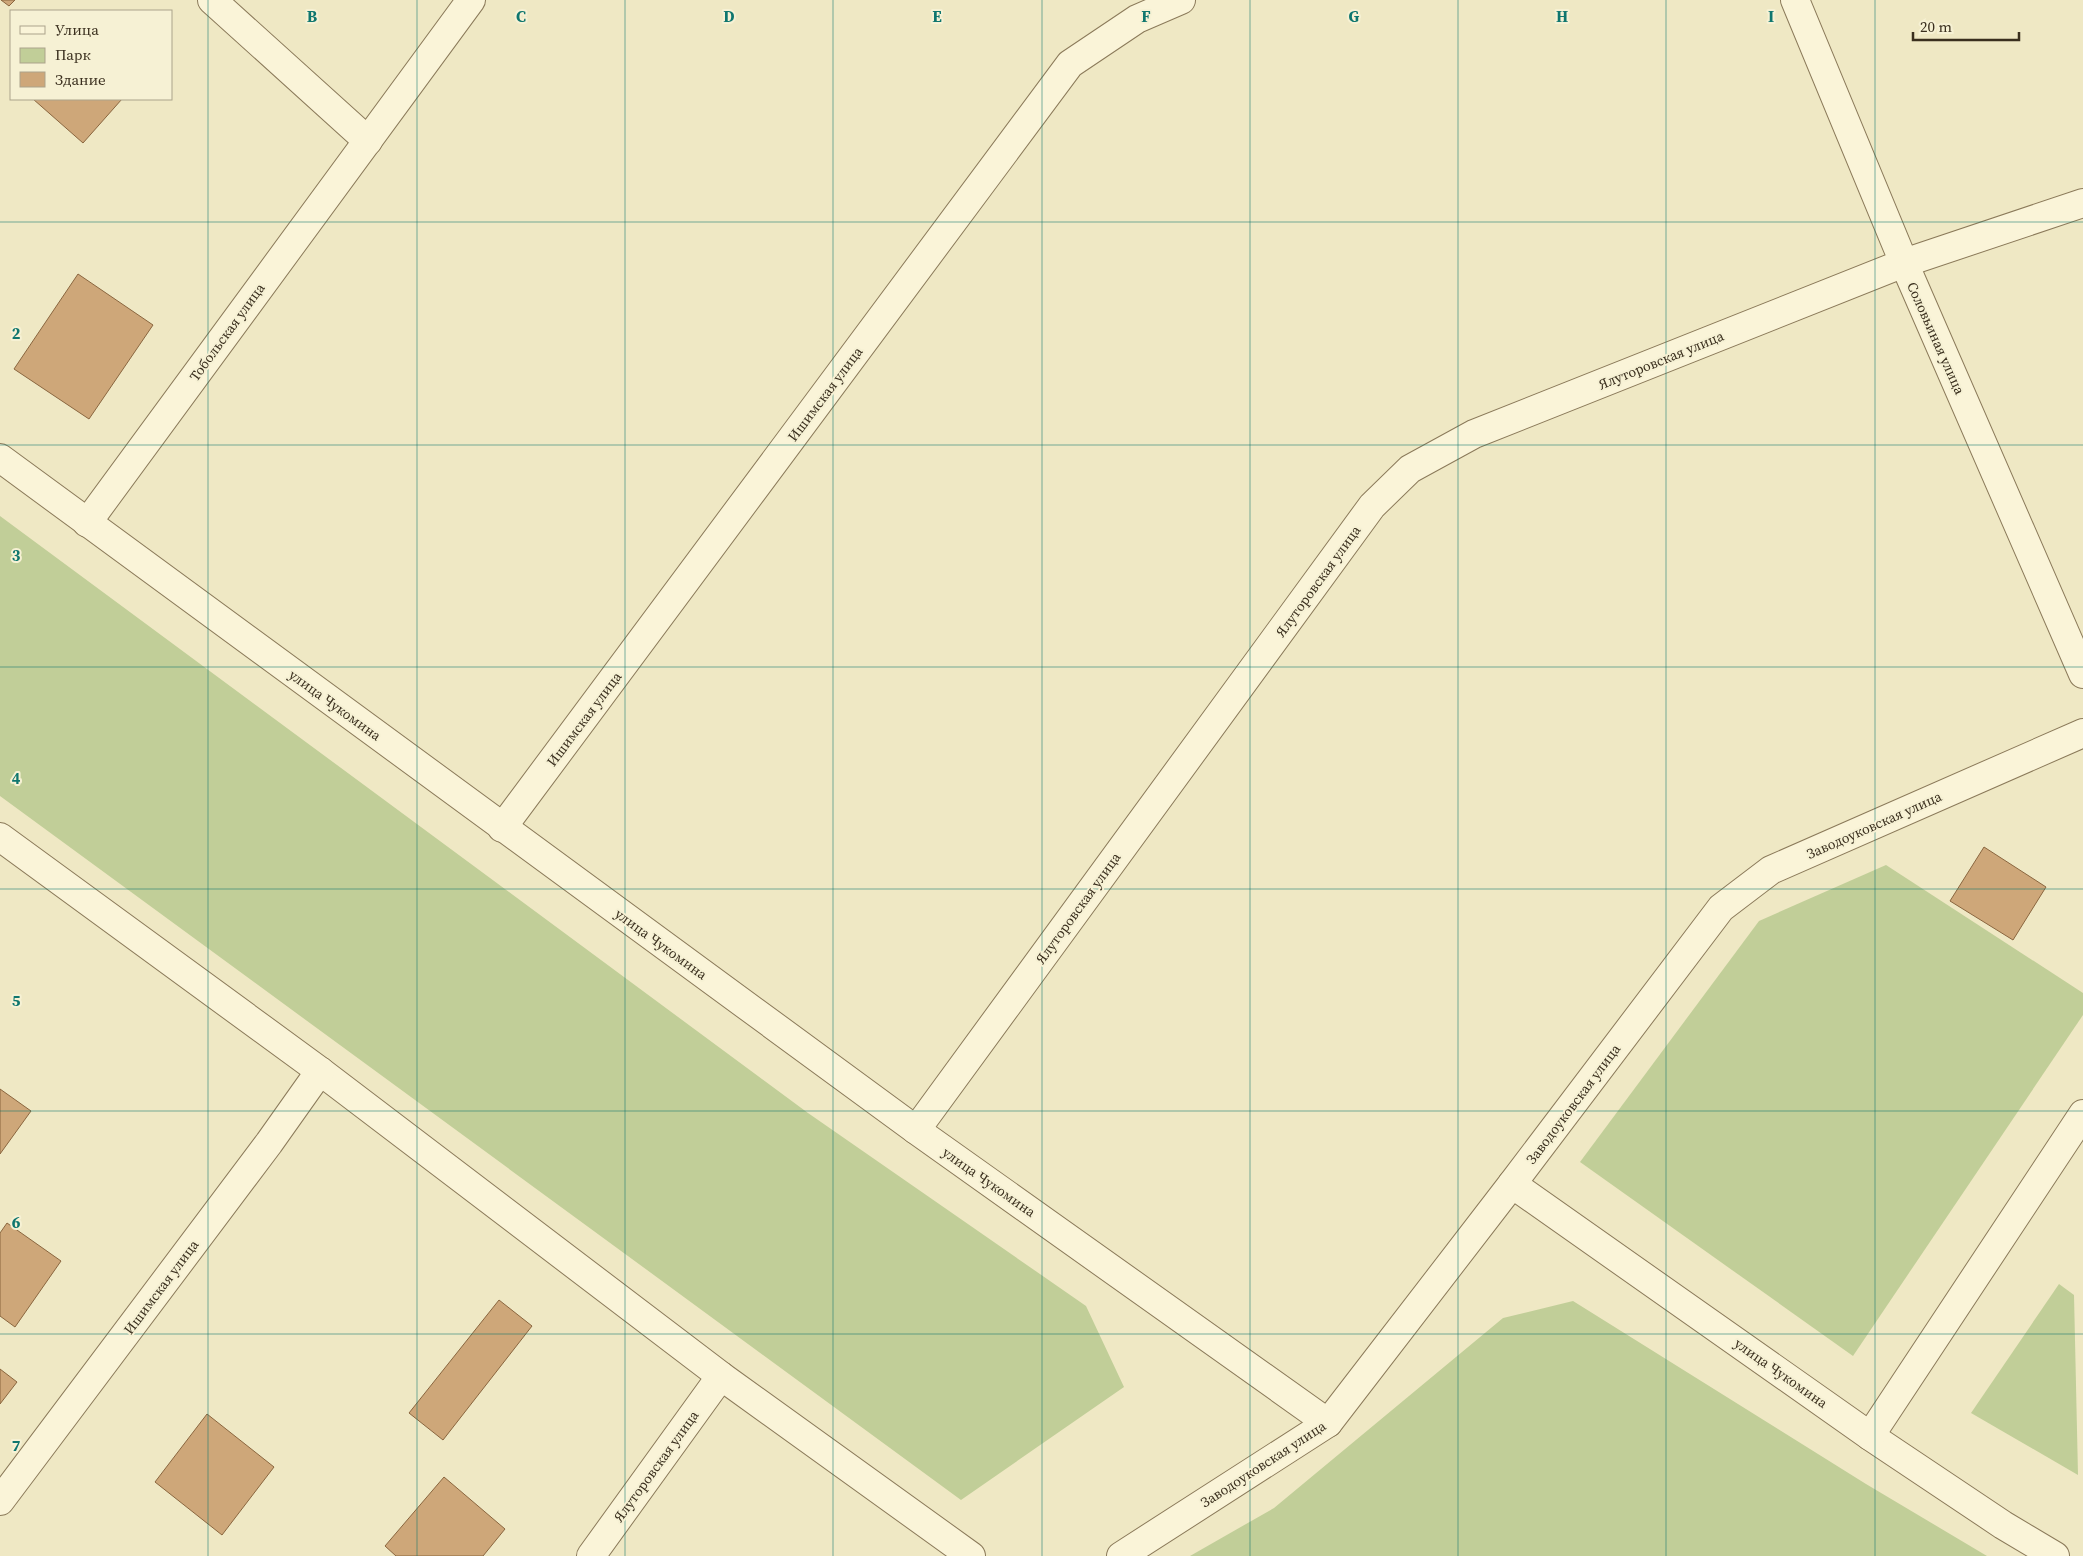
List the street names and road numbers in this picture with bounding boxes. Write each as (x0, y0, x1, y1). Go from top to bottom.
street label: Тобольская улица (185, 278, 270, 385)
street label: Соловьиная улица (1902, 279, 1970, 398)
street label: Ялуторовская улица (1595, 325, 1727, 394)
street label: Ишимская улица (783, 342, 868, 446)
street label: Ялуторовская улица (1271, 520, 1366, 641)
street label: улица Чукомина (285, 665, 386, 746)
street label: Ишимская улица (542, 667, 627, 771)
street label: Заводоуковская улица (1803, 786, 1946, 864)
street label: Ялуторовская улица (1031, 847, 1126, 968)
street label: улица Чукомина (611, 904, 712, 985)
street label: Заводоуковская улица (1521, 1039, 1625, 1168)
street label: улица Чукомина (938, 1142, 1040, 1222)
street label: Ишимская улица (119, 1235, 204, 1339)
street label: улица Чукомина (1730, 1333, 1832, 1413)
street label: Ялуторовская улица (609, 1405, 704, 1526)
street label: Заводоуковская улица (1196, 1415, 1330, 1512)

